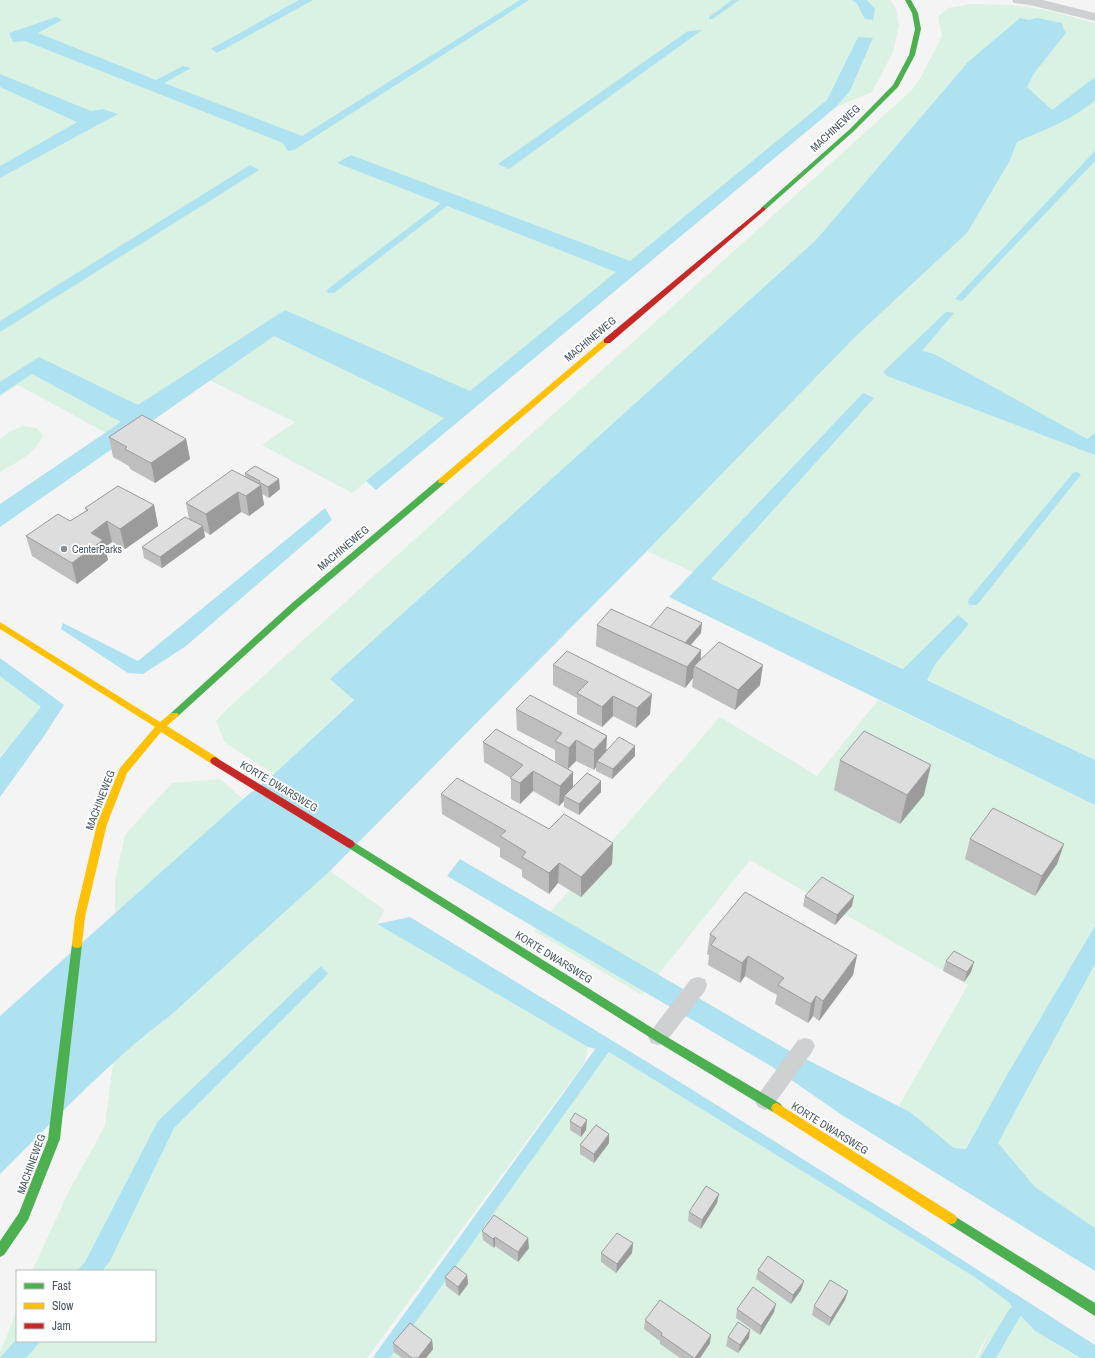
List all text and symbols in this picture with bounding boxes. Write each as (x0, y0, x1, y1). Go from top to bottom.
street label: MACHINEWEG (807, 101, 863, 155)
street label: MACHINEWEG (561, 313, 619, 365)
street label: MACHINEWEG (314, 522, 372, 574)
place label: CenterParks (72, 542, 123, 556)
marker: CenterParks (59, 544, 69, 554)
street label: KORTE DWARSWEG (238, 757, 320, 815)
street label: MACHINEWEG (82, 768, 118, 832)
street label: KORTE DWARSWEG (513, 928, 595, 986)
street label: KORTE DWARSWEG (789, 1099, 871, 1157)
street label: MACHINEWEG (14, 1132, 48, 1196)
legend (16, 1270, 156, 1342)
text: Fast (52, 1278, 71, 1294)
text: Slow (52, 1298, 74, 1314)
text: Jam (52, 1318, 71, 1334)

